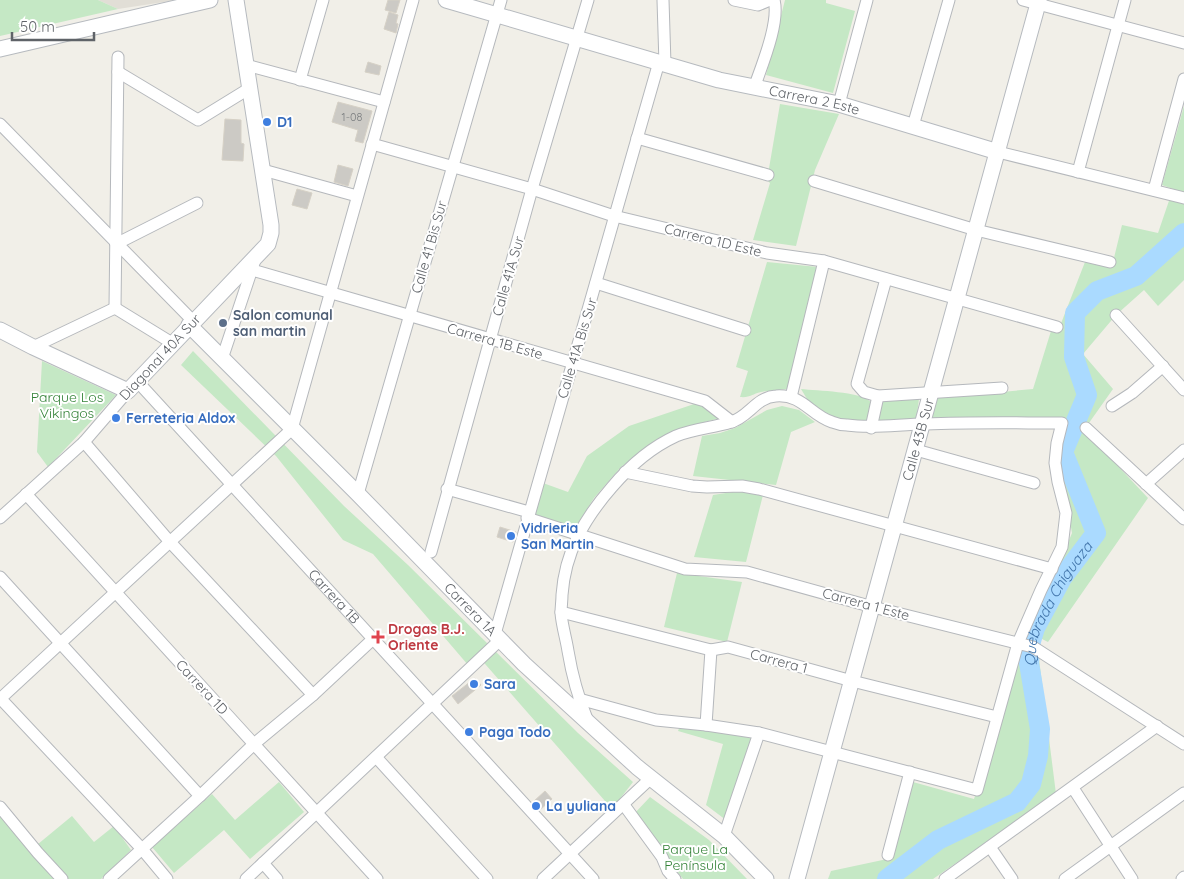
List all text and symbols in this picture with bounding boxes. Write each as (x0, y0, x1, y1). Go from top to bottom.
scale bar (12, 10, 95, 42)
text: 50 m (20, 17, 55, 36)
street label: Carrera 2 Este (768, 81, 862, 119)
house number: 1-08 (342, 110, 362, 124)
place label: D1 (277, 113, 292, 131)
marker: D1 (261, 116, 273, 128)
street label: Calle 41 Bis Sur (407, 198, 451, 295)
street label: Carrera 1D Este (662, 219, 764, 261)
street label: Calle 41A Sur (488, 233, 528, 318)
street label: Calle 41A Bis Sur (553, 295, 601, 401)
place label: Salon comunal san martin (233, 306, 333, 340)
street label: Diagonal 40A Sur (115, 310, 205, 404)
marker: Salon comunal san martin (217, 317, 229, 329)
street label: Carrera 1B Este (445, 319, 545, 363)
park label: Parque Los Vikingos (31, 388, 103, 422)
street label: Calle 43B Sur (898, 396, 938, 483)
place label: Ferreteria Aldox (126, 409, 235, 427)
marker: Ferreteria Aldox (110, 412, 122, 424)
place label: Vidrieria San Martin (521, 519, 594, 553)
marker: Vidrieria San Martin (505, 530, 517, 542)
water label: Quebrada Chiguaza (1019, 537, 1096, 667)
street label: Carrera 1B (305, 565, 364, 627)
street label: Carrera 1A (440, 579, 501, 640)
street label: Carrera 1 Este (820, 584, 912, 624)
place label: Drogas B.J. Oriente (388, 620, 465, 654)
marker: Drogas B.J. Oriente (372, 631, 384, 643)
street label: Carrera 1 (748, 645, 810, 677)
street label: Carrera 1D (172, 656, 232, 718)
place label: Sara (484, 675, 516, 693)
marker: Sara (468, 678, 480, 690)
place label: Paga Todo (479, 723, 551, 741)
marker: Paga Todo (463, 726, 475, 738)
place label: La yuliana (546, 797, 616, 815)
marker: La yuliana (530, 800, 542, 812)
park label: Parque La Península (662, 840, 728, 874)

